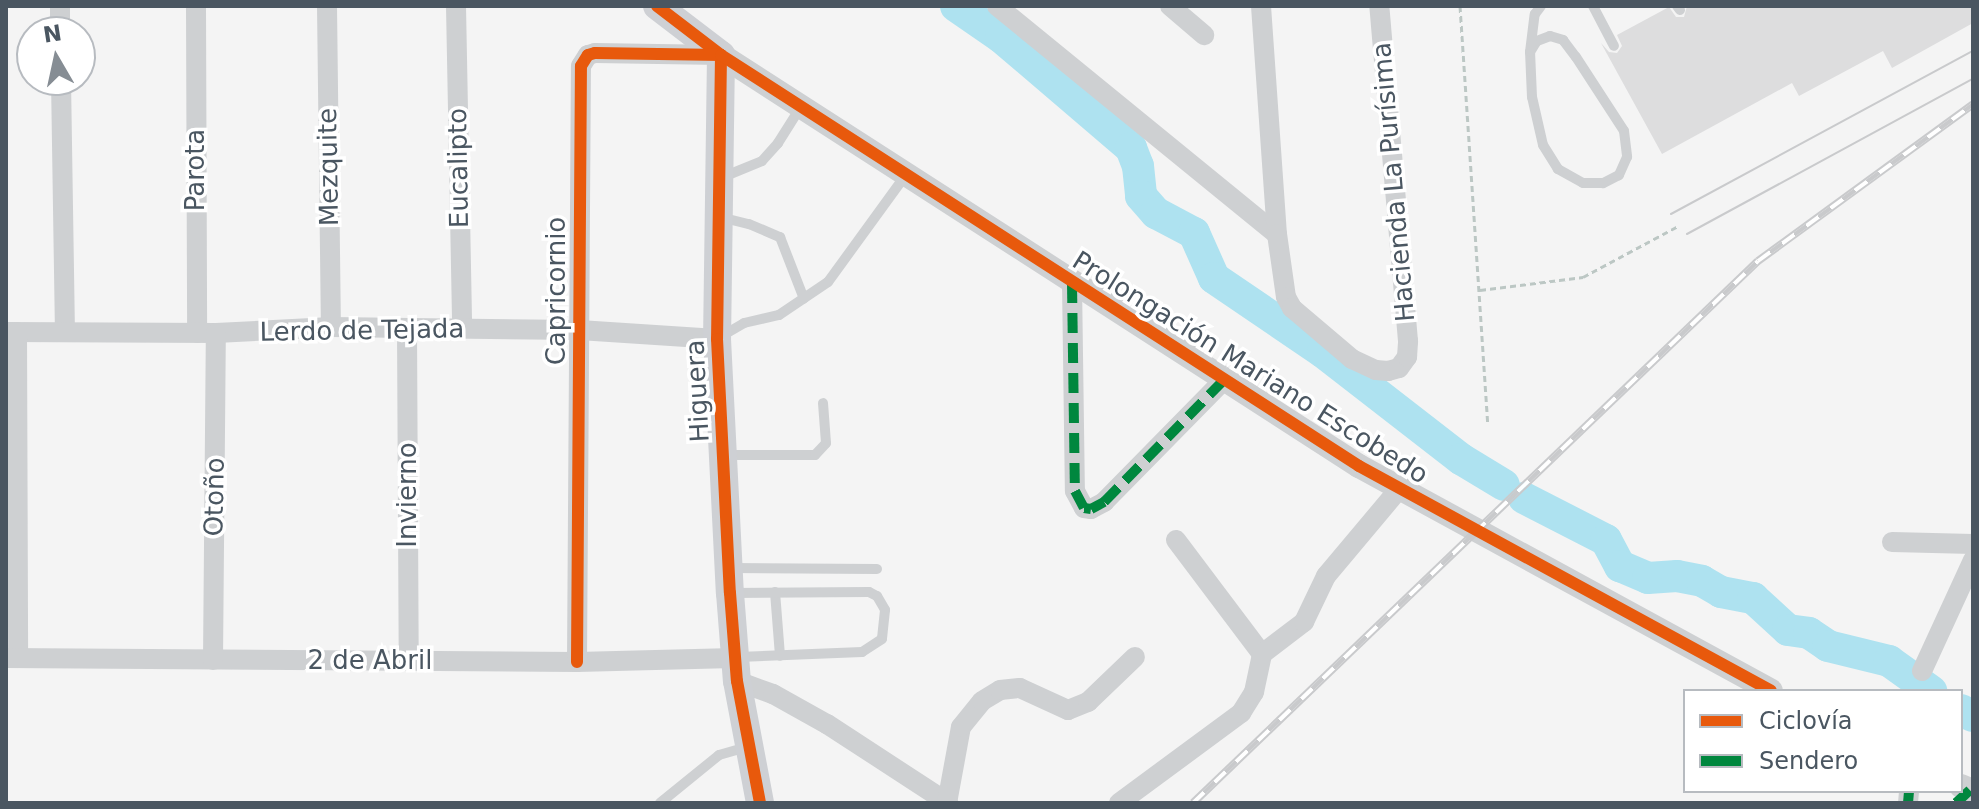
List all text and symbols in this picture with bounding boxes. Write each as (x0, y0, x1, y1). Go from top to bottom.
north arrow (16, 16, 96, 96)
text: N (41, 20, 64, 48)
street label: Hacienda La Purísima (1366, 41, 1422, 323)
street label: Mezquite (312, 108, 346, 226)
street label: Eucalipto (442, 108, 476, 228)
street label: Parota (180, 129, 212, 211)
street label: Capricornio (541, 217, 573, 365)
street label: Prolongación Mariano Escobedo (1066, 245, 1434, 491)
street label: Lerdo de Tejada (259, 314, 465, 348)
street label: Higuera (680, 339, 716, 443)
street label: Invierno (392, 442, 424, 548)
street label: Otoño (199, 457, 231, 537)
street label: 2 de Abril (308, 645, 432, 677)
legend (1683, 689, 1963, 793)
text: Ciclovía (1759, 707, 1853, 735)
text: Sendero (1759, 747, 1858, 775)

